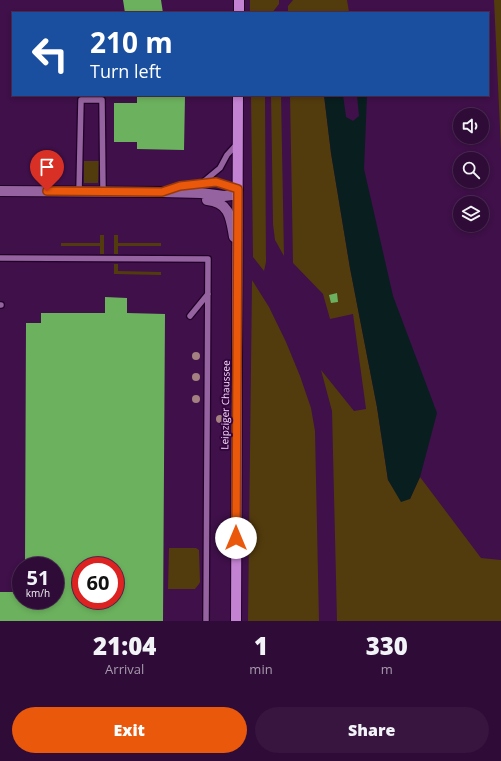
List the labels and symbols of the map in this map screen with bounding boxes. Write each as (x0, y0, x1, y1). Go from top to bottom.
pin (30, 150, 64, 191)
street label: Leipziger Chaussee (217, 360, 233, 450)
position arrow (215, 517, 257, 559)
speed limit sign: 60 (72, 557, 124, 609)

